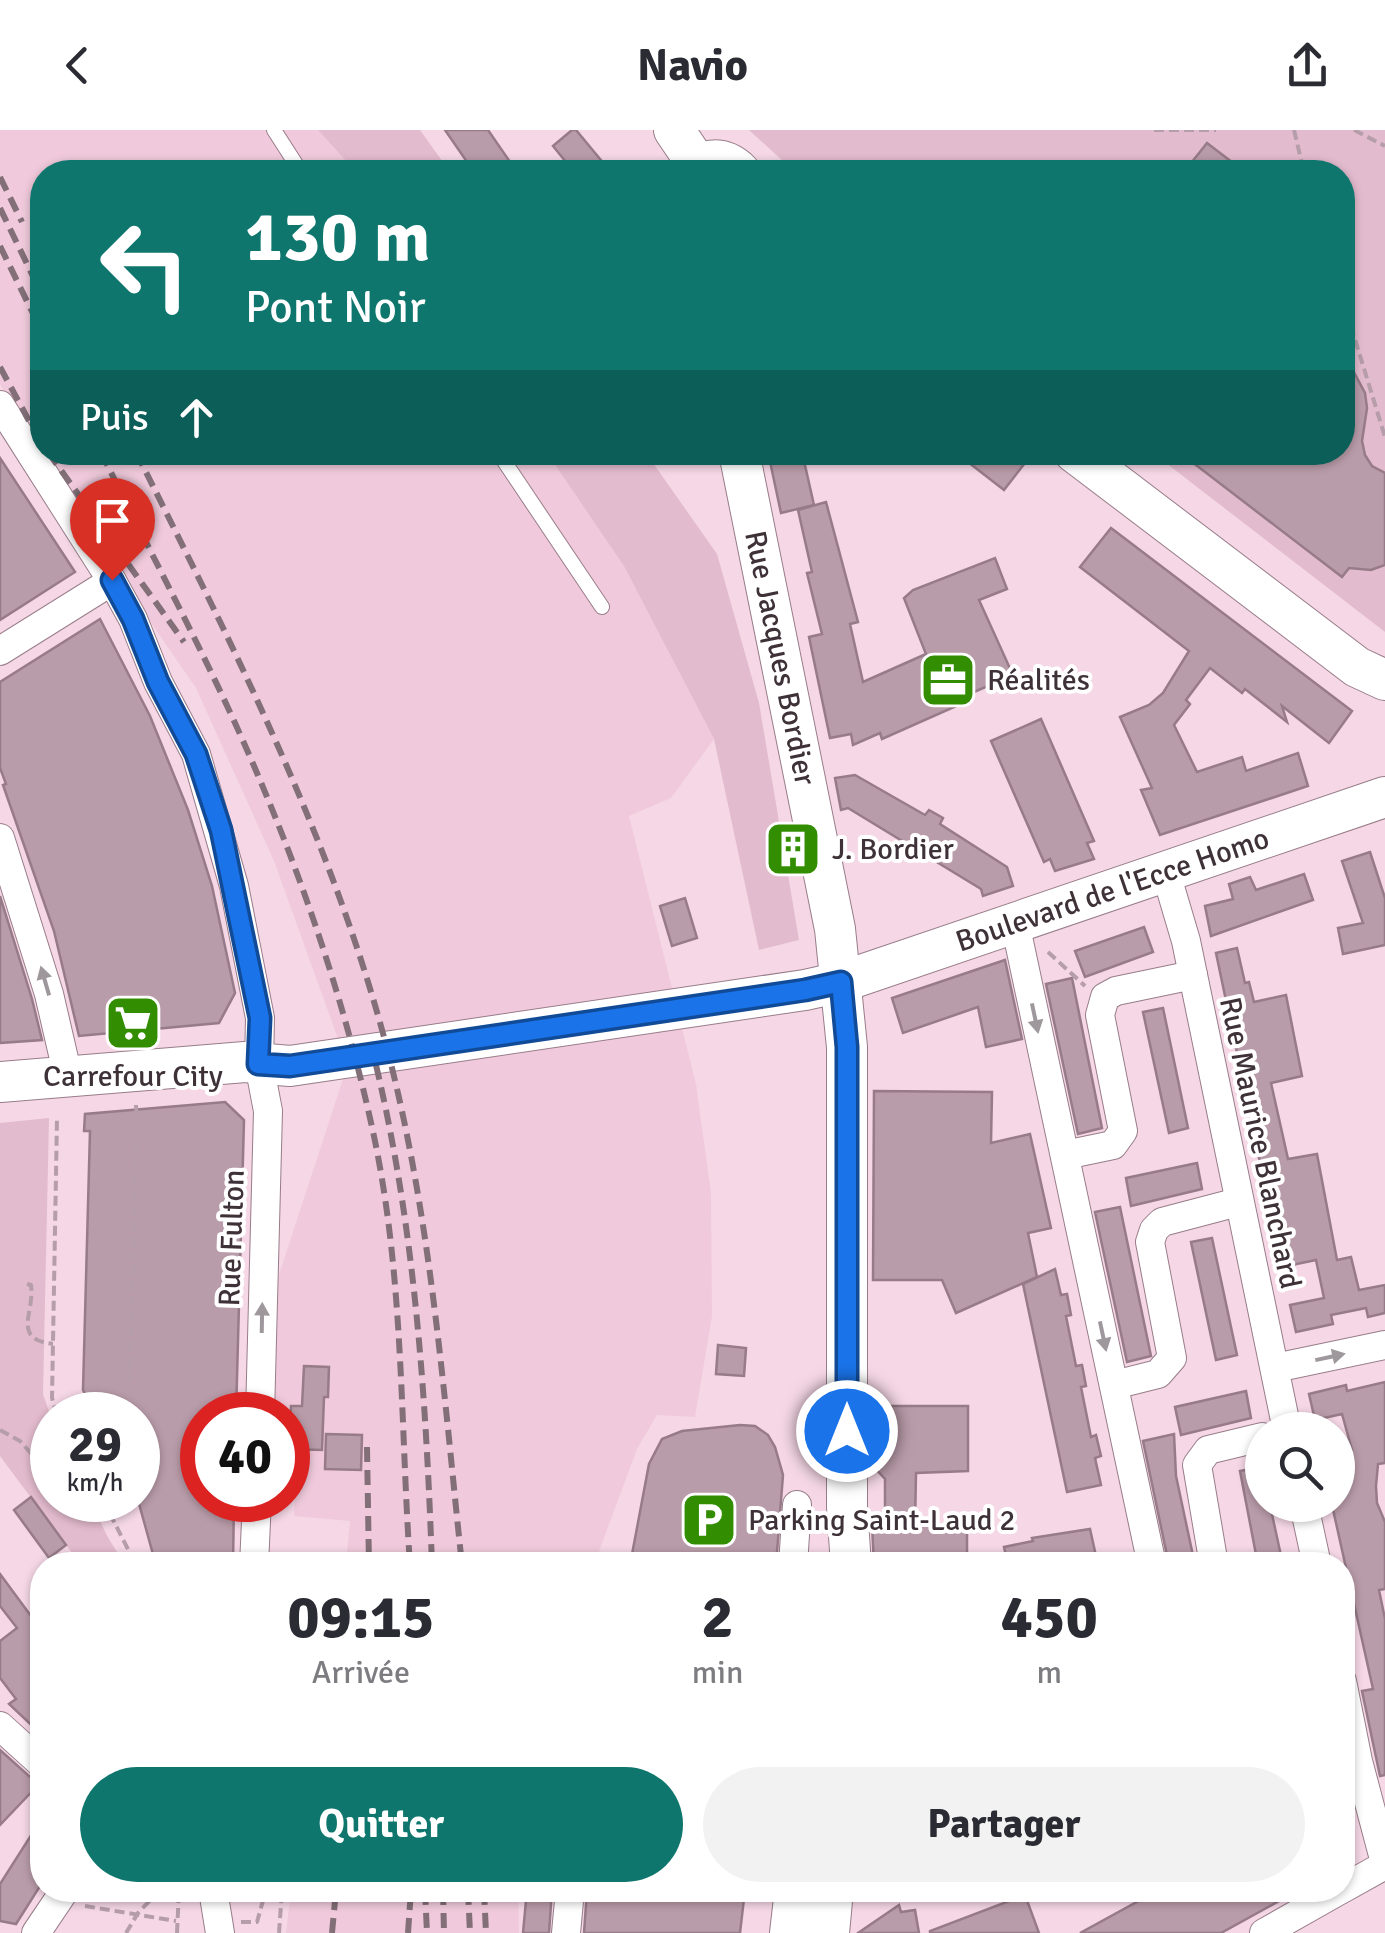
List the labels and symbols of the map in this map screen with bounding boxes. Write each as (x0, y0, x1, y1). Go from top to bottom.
pin (70, 478, 155, 581)
street label: Rue Jacques Bordier (737, 527, 824, 788)
office icon: Réalités (918, 650, 978, 710)
place label: Réalités (987, 662, 1090, 699)
building icon: J. Bordier (763, 819, 823, 879)
street label: Boulevard de l'Ecce Homo (951, 819, 1274, 960)
place label: J. Bordier (832, 831, 954, 868)
one-way arrow (37, 965, 52, 996)
supermarket icon: Carrefour City (103, 993, 163, 1053)
street label: Rue Maurice Blanchard (1211, 994, 1309, 1292)
one-way arrow (1028, 1003, 1043, 1034)
place label: Carrefour City (43, 1058, 223, 1095)
street label: Rue Fulton (211, 1169, 253, 1307)
one-way arrow (254, 1301, 270, 1333)
one-way arrow (1096, 1321, 1112, 1352)
one-way arrow (1315, 1348, 1346, 1364)
position arrow (795, 1379, 899, 1483)
speed limit sign: 40 (180, 1392, 310, 1522)
parking icon: Parking Saint-Laud 2 (679, 1490, 739, 1550)
place label: Parking Saint-Laud 2 (748, 1502, 1016, 1539)

